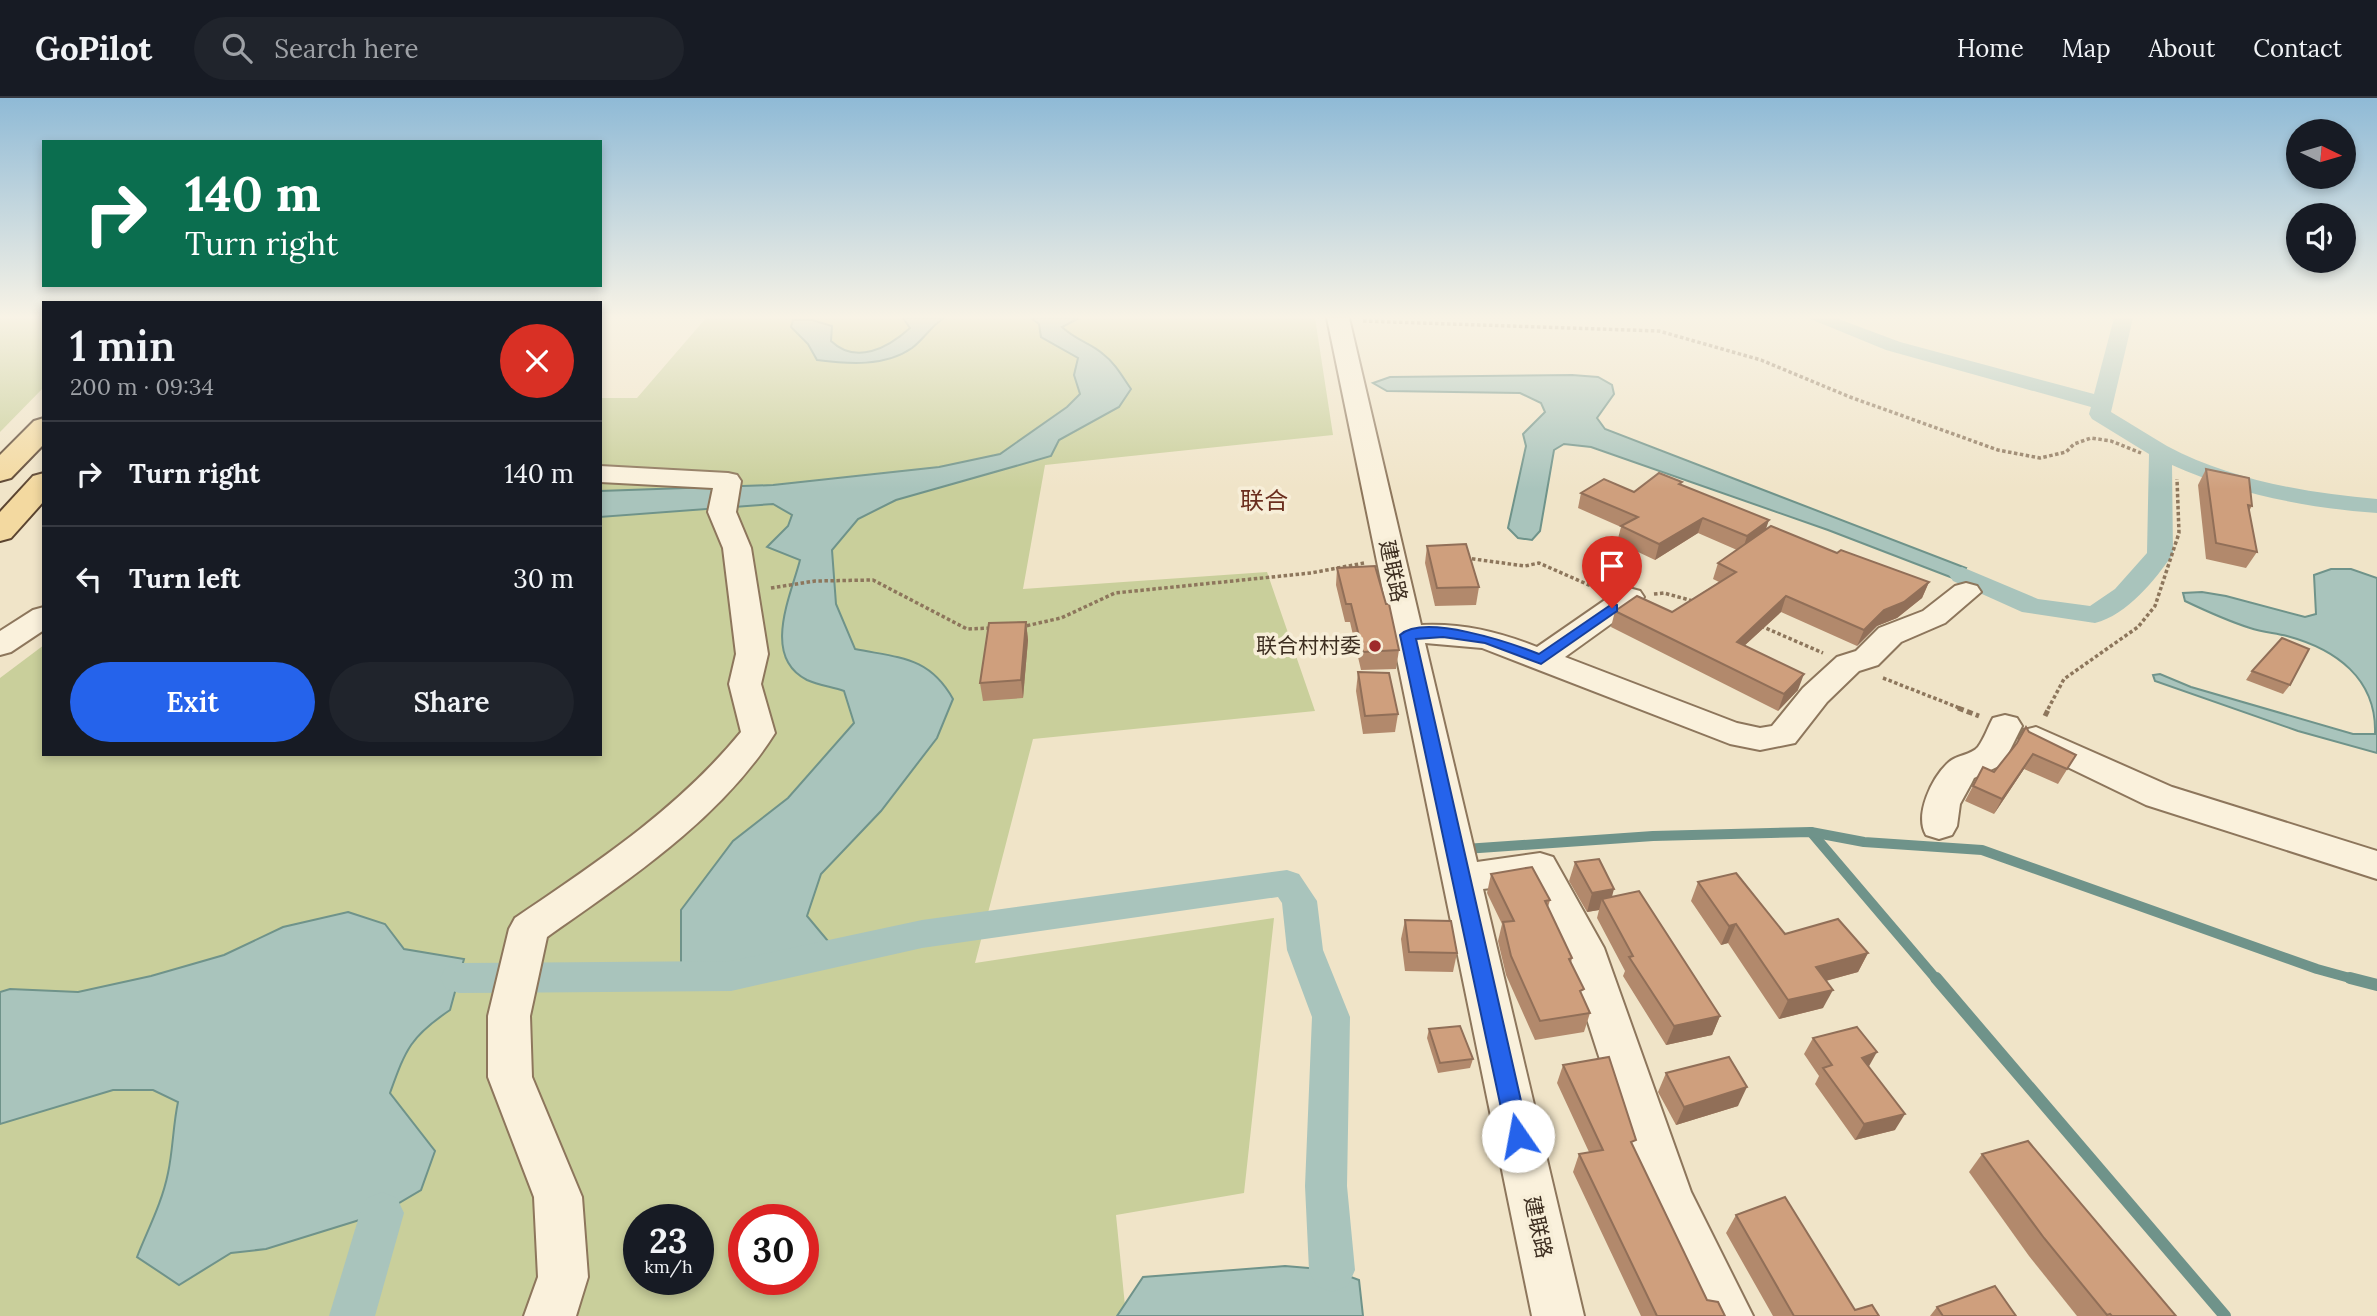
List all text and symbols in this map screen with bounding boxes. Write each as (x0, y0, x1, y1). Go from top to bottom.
search box (194, 17, 684, 80)
text: GoPilot (35, 27, 152, 69)
icon: search (218, 29, 256, 67)
text: Search here (274, 32, 419, 65)
text: Home (1957, 33, 2024, 64)
text: Map (2062, 33, 2111, 64)
text: About (2149, 33, 2215, 64)
text: Contact (2253, 33, 2342, 64)
north arrow (2286, 119, 2356, 189)
map controls (2286, 119, 2356, 273)
text: 140 m (185, 162, 321, 224)
icon: right (70, 168, 161, 259)
button: sound (2286, 203, 2356, 273)
text: Turn right (185, 223, 338, 264)
text: 1 min (70, 319, 175, 373)
button: close (500, 324, 574, 398)
text: 200 m · 09:34 (70, 372, 214, 401)
icon: right (70, 455, 108, 493)
text: Turn right (129, 457, 260, 490)
text: 140 m (504, 457, 574, 490)
district label: 联合 (1240, 485, 1288, 516)
pin (1582, 536, 1642, 608)
street label: 建联路 (1374, 537, 1413, 605)
icon: arrive (1593, 547, 1631, 585)
icon: left (70, 560, 108, 598)
text: Turn left (129, 562, 240, 595)
text: 30 m (513, 562, 574, 595)
place label: 联合村村委 (1256, 632, 1361, 659)
marker: 联合村村委 (1367, 638, 1383, 654)
button: Exit (70, 662, 315, 742)
button: Share (329, 662, 574, 742)
position arrow (1481, 1099, 1555, 1173)
street label: 建联路 (1519, 1193, 1558, 1261)
speed limit sign: 30 (728, 1204, 819, 1295)
text: 23 (649, 1218, 688, 1263)
text: km/h (644, 1255, 693, 1278)

